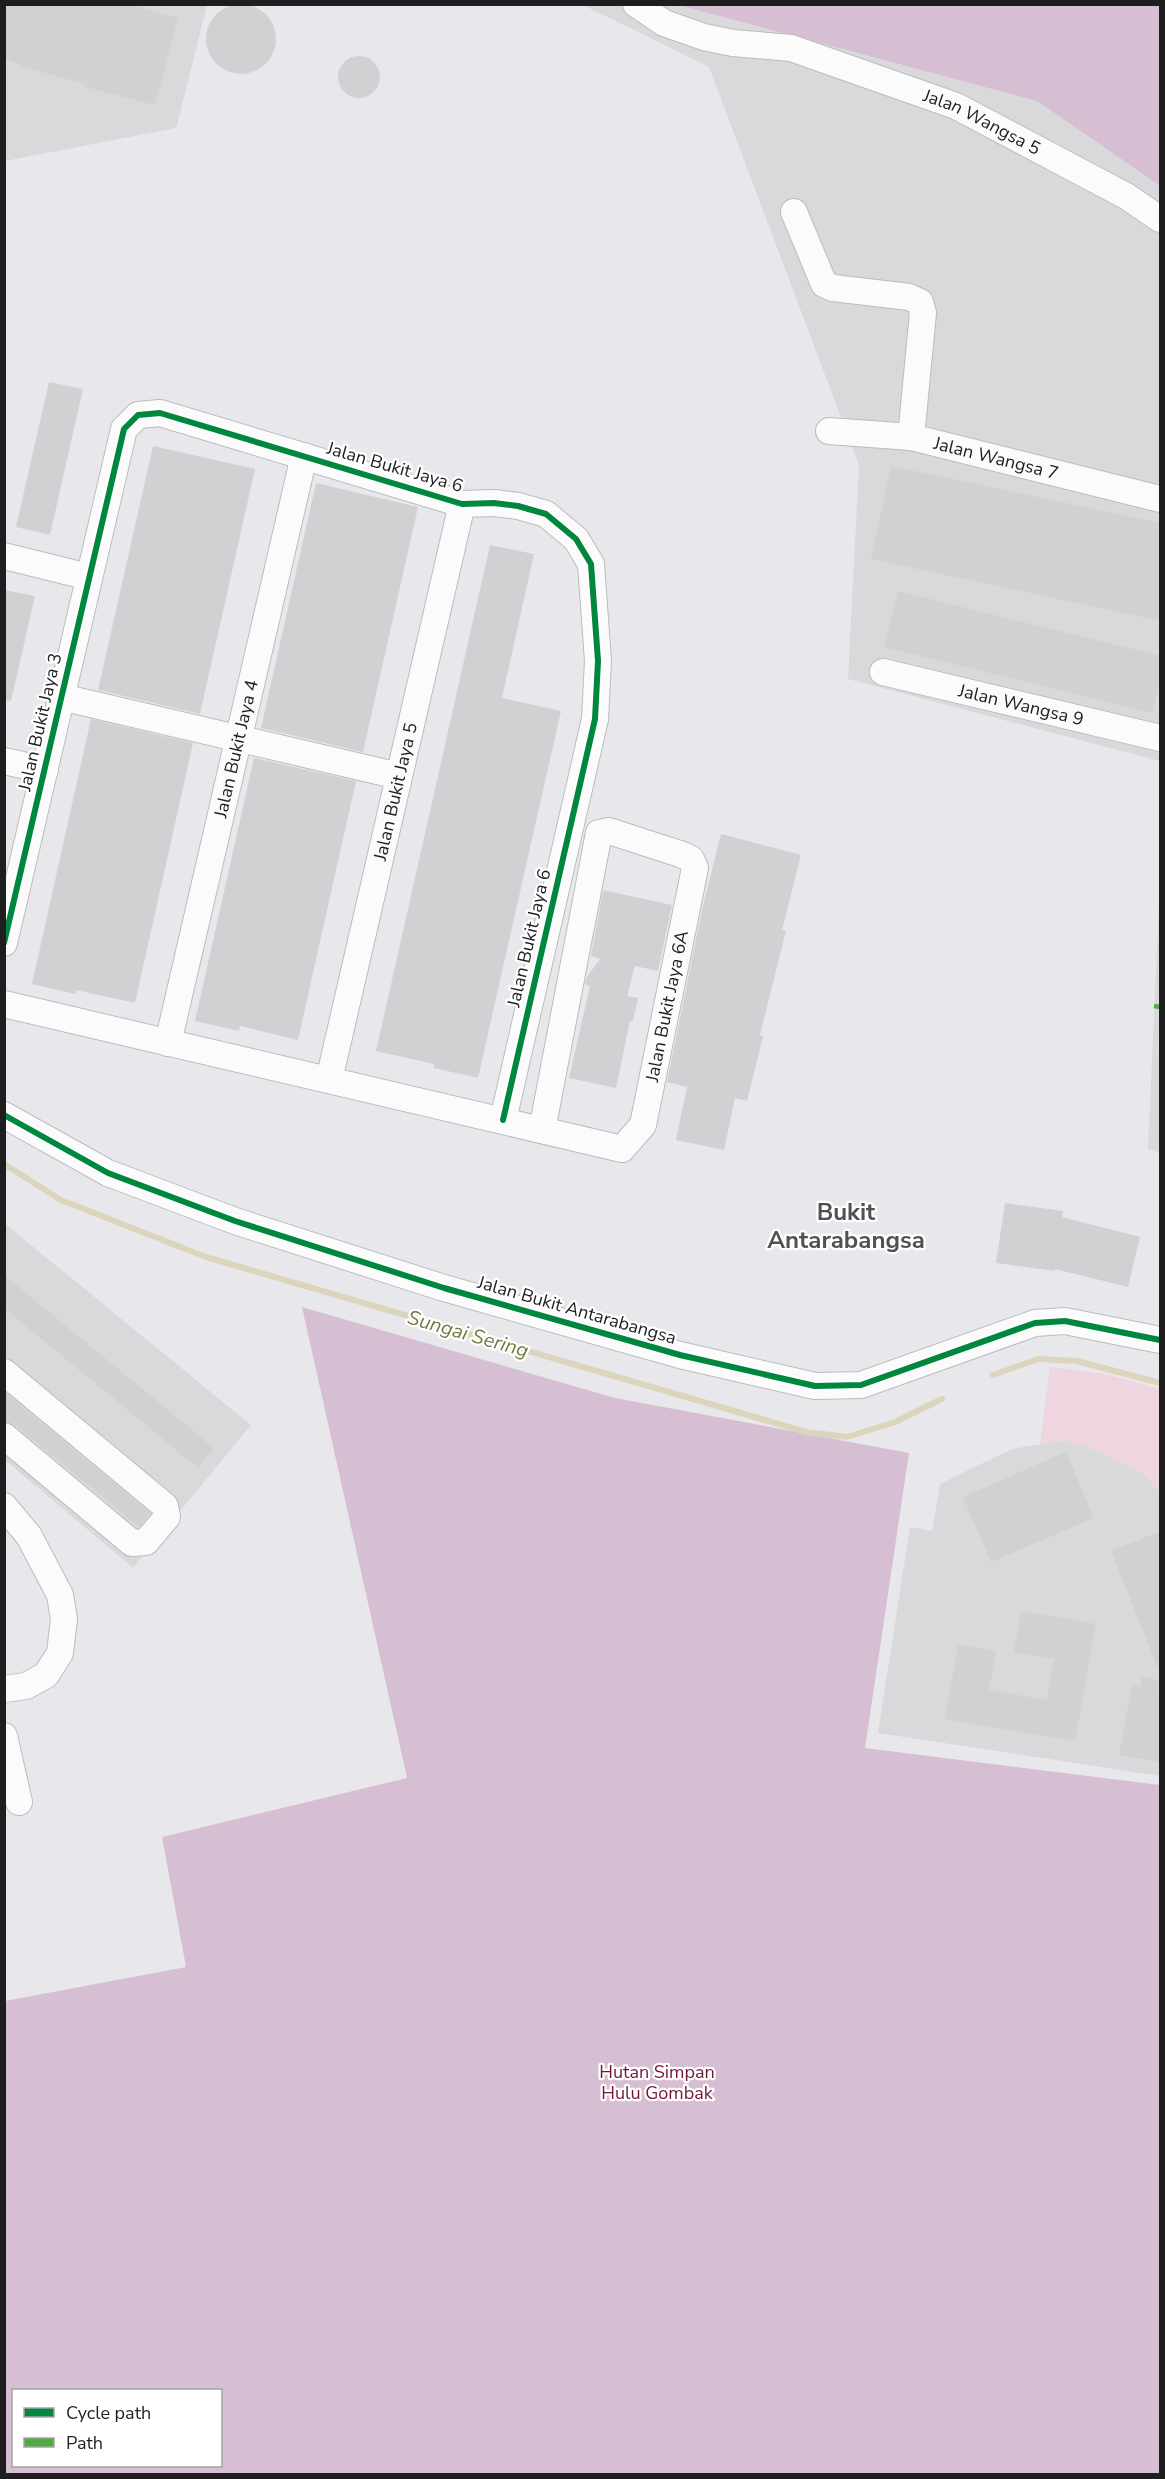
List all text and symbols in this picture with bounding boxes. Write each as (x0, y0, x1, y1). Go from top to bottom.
street label: Jalan Wangsa 5 (919, 83, 1045, 161)
street label: Jalan Wangsa 7 (930, 431, 1061, 485)
street label: Jalan Bukit Jaya 6 (323, 436, 466, 498)
street label: Jalan Bukit Jaya 3 (12, 651, 68, 794)
street label: Jalan Bukit Jaya 4 (208, 677, 264, 821)
street label: Jalan Wangsa 9 (955, 678, 1086, 731)
street label: Jalan Bukit Jaya 5 (368, 720, 423, 864)
street label: Jalan Bukit Jaya 6 (501, 867, 557, 1010)
street label: Jalan Bukit Jaya 6A (640, 928, 694, 1085)
district label: Bukit Antarabangsa (767, 1196, 925, 1256)
street label: Jalan Bukit Antarabangsa (474, 1270, 679, 1350)
water label: Sungai Sering (404, 1304, 532, 1364)
park label: Hutan Simpan Hulu Gombak (599, 2060, 715, 2105)
legend (12, 2389, 222, 2467)
text: Cycle path (66, 2401, 151, 2425)
text: Path (66, 2431, 103, 2455)

